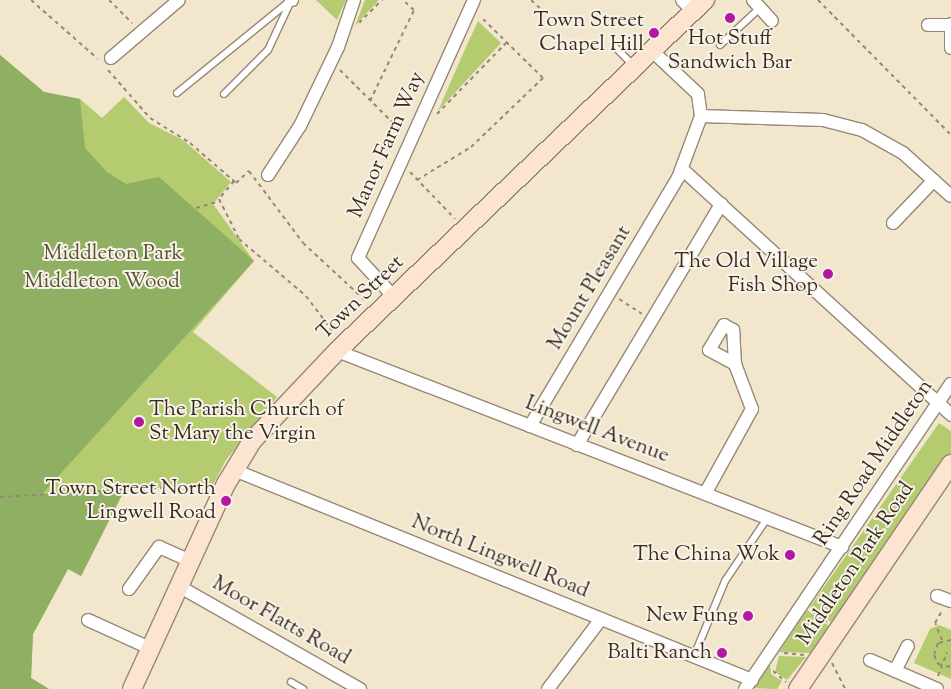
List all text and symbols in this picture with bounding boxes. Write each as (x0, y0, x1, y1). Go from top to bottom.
place label: Town Street Chapel Hill (533, 8, 644, 58)
marker: Hot Stuff Sandwich Bar (724, 12, 736, 24)
place label: Hot Stuff Sandwich Bar (668, 26, 792, 76)
marker: Town Street Chapel Hill (648, 27, 660, 39)
street label: Manor Farm Way (343, 68, 431, 222)
street label: Mount Pleasant (543, 221, 637, 355)
park label: Middleton Park (43, 241, 183, 267)
place label: The Old Village Fish Shop (674, 249, 818, 299)
street label: Town Street (312, 251, 410, 345)
marker: The Old Village Fish Shop (822, 268, 834, 280)
park label: Middleton Wood (24, 269, 180, 295)
street label: Ring Road Middleton (809, 375, 939, 551)
street label: Lingwell Avenue (521, 391, 673, 469)
place label: The Parish Church of St Mary the Virgin (149, 397, 344, 447)
marker: The Parish Church of St Mary the Virgin (133, 416, 145, 428)
place label: Town Street North Lingwell Road (46, 476, 216, 526)
street label: Middleton Park Road (792, 478, 920, 650)
marker: Town Street North Lingwell Road (220, 495, 232, 507)
street label: North Lingwell Road (408, 510, 592, 604)
place label: The China Wok (633, 542, 780, 568)
marker: The China Wok (784, 549, 796, 561)
street label: Moor Flatts Road (207, 571, 355, 671)
place label: New Fung (646, 603, 738, 629)
marker: New Fung (742, 610, 754, 622)
place label: Balti Ranch (607, 640, 712, 666)
marker: Balti Ranch (716, 647, 728, 659)

